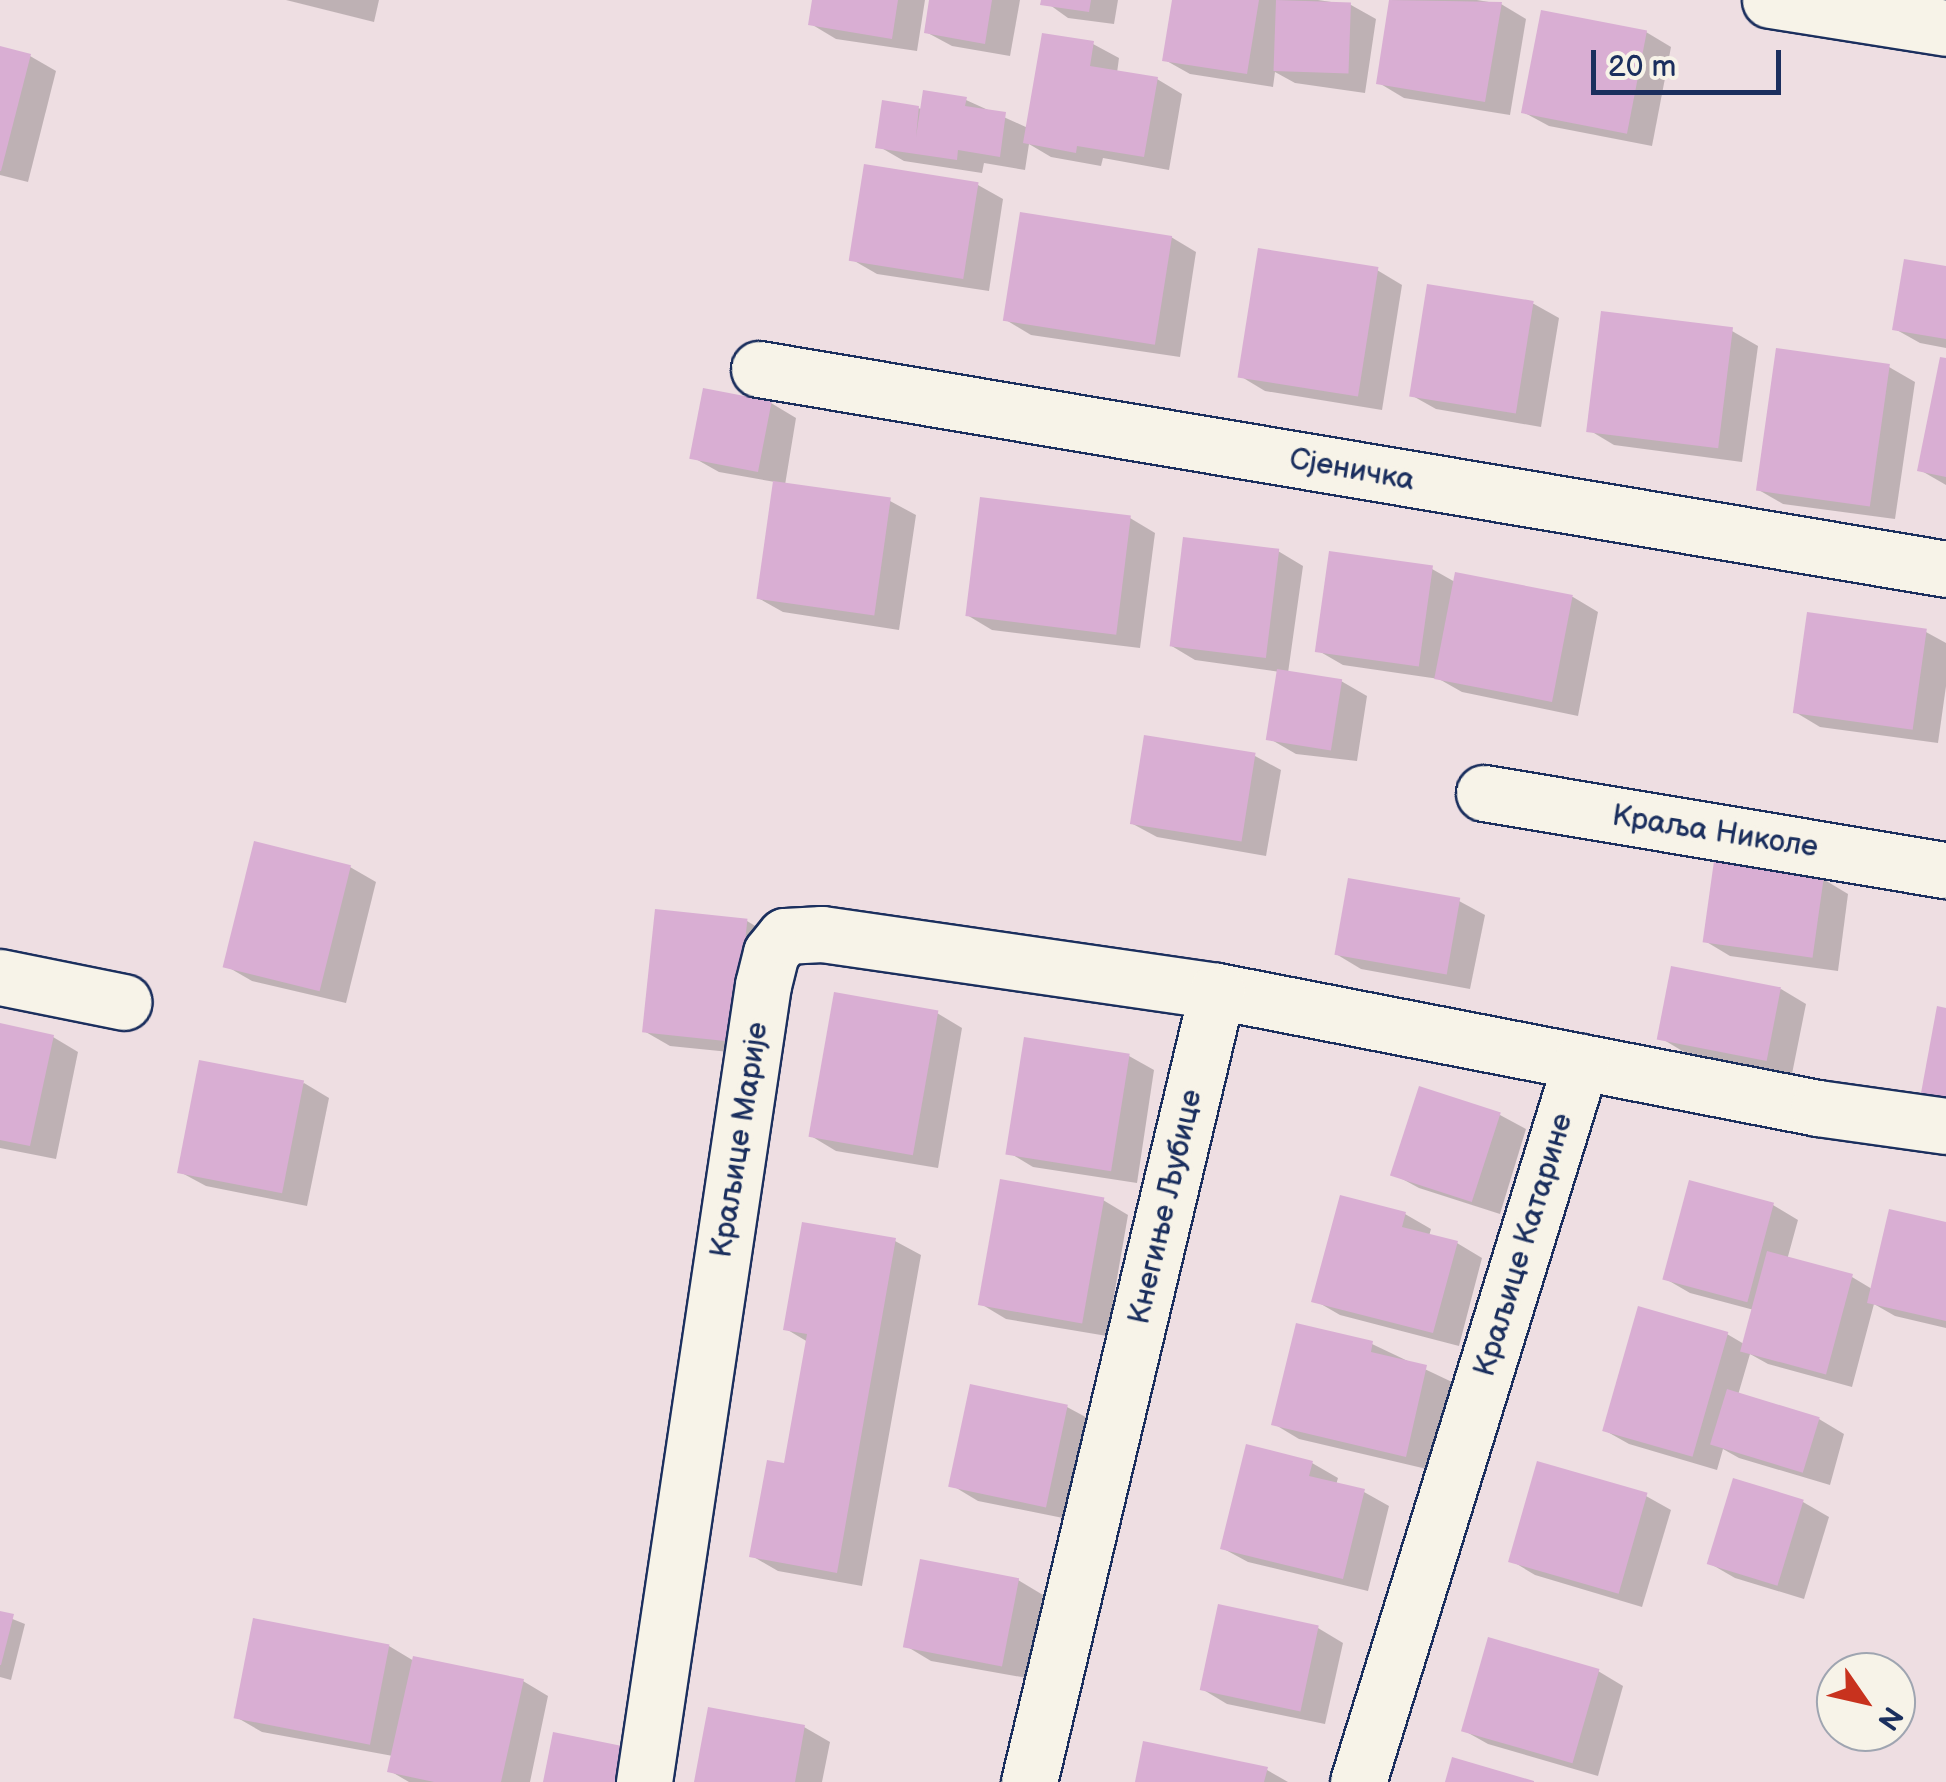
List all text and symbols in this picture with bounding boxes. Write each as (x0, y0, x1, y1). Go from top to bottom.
scale bar (1596, 30, 1786, 92)
text: 20 m (1608, 49, 1676, 85)
street label: Сјеничка (1287, 441, 1417, 499)
street label: Краља Николе (1609, 798, 1821, 866)
street label: Краљице Марије (704, 1020, 776, 1260)
street label: Кнегиње Љубице (1122, 1086, 1210, 1328)
street label: Краљице Катарине (1467, 1109, 1581, 1381)
north arrow (1816, 1652, 1916, 1752)
text: N (1870, 1700, 1909, 1736)

